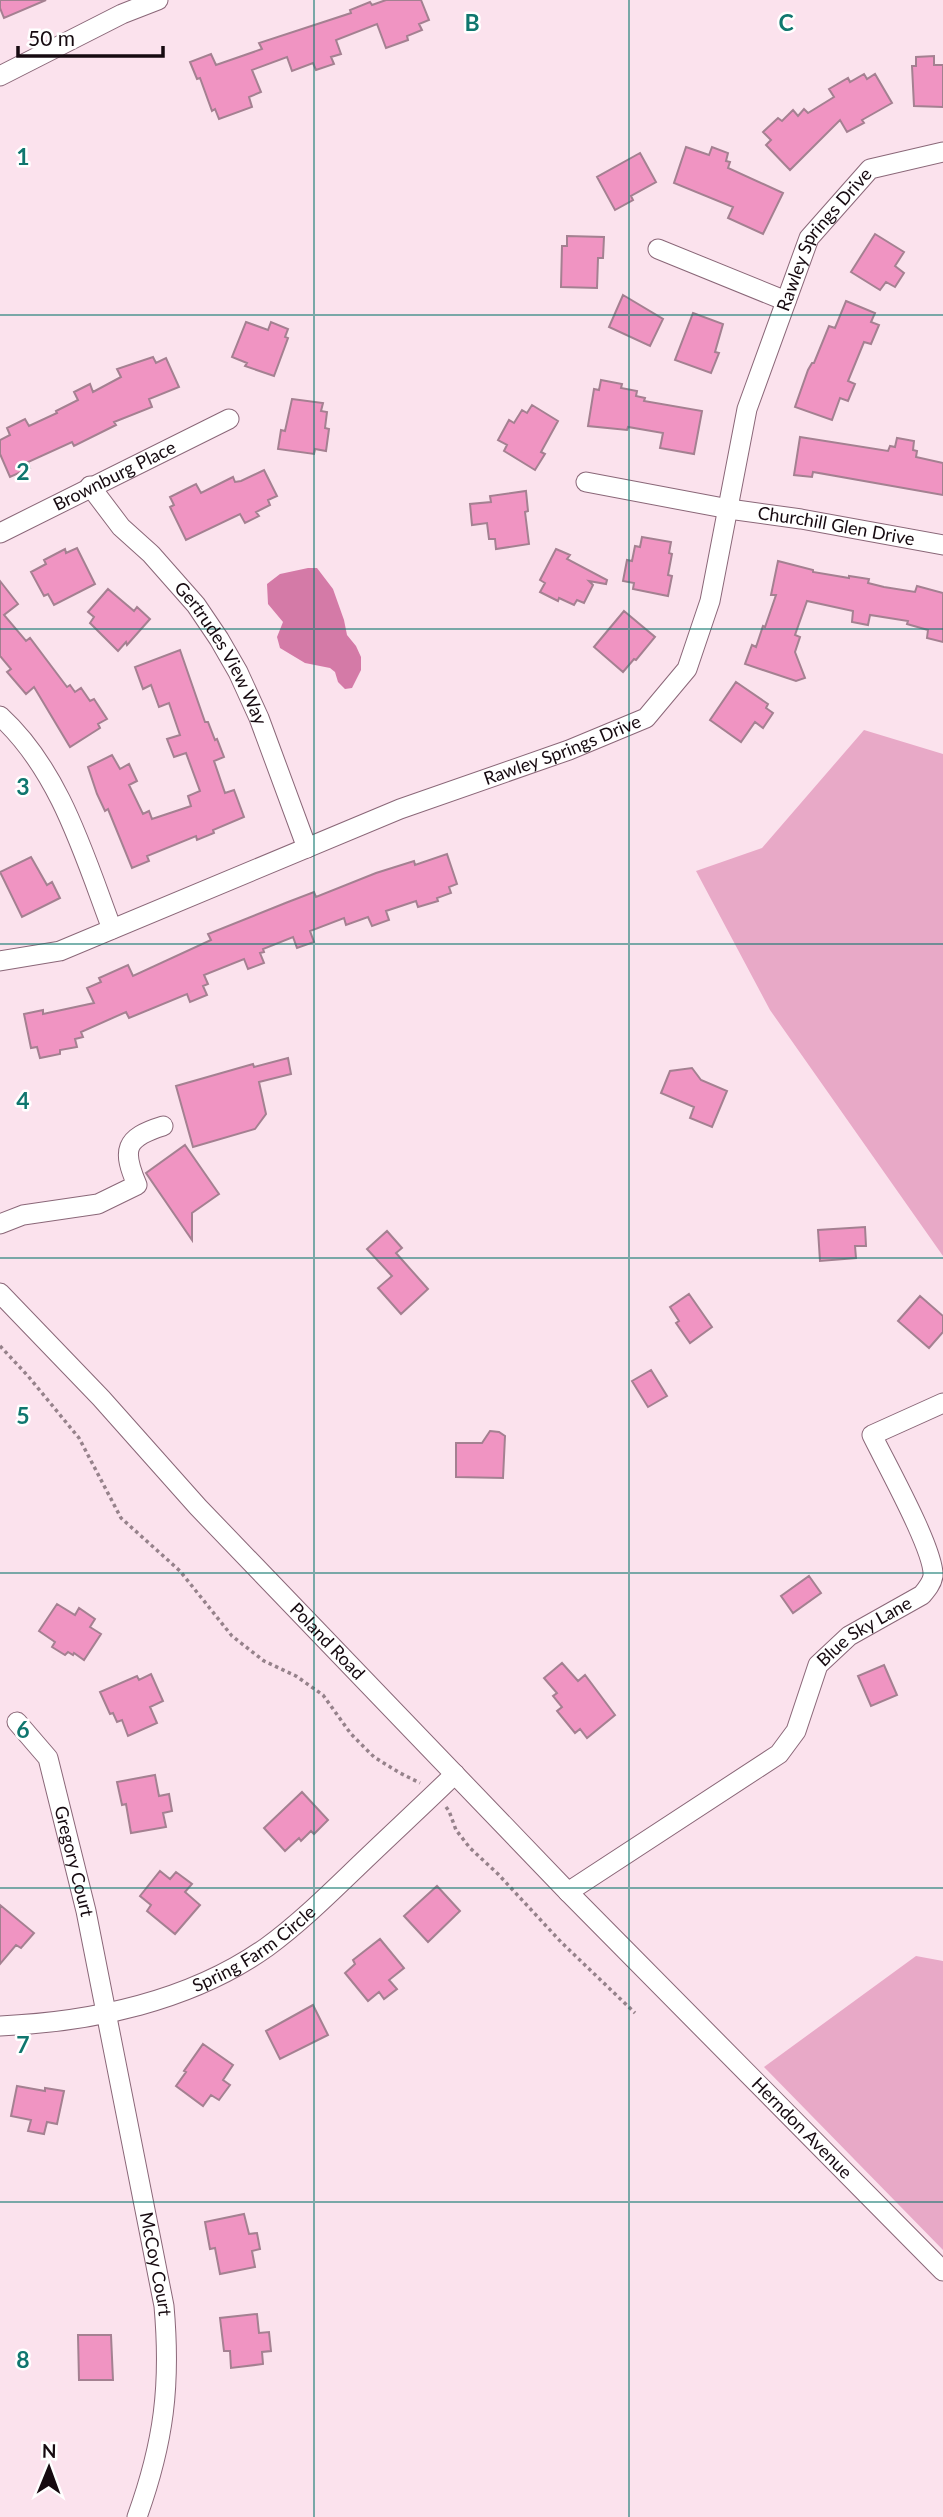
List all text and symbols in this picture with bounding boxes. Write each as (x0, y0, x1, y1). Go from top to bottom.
text: B (464, 8, 480, 36)
text: C (778, 8, 794, 36)
scale bar (18, 14, 163, 58)
text: 50 m (28, 25, 75, 50)
text: 1 (16, 142, 30, 170)
street label: Rawley Springs Drive (771, 163, 876, 314)
street label: Brownburg Place (49, 435, 179, 515)
text: 2 (16, 457, 30, 485)
street label: Churchill Glen Drive (756, 501, 916, 550)
street label: Gertrudes View Way (170, 576, 273, 728)
street label: Rawley Springs Drive (480, 709, 644, 789)
text: 3 (16, 772, 30, 800)
text: 4 (16, 1086, 30, 1114)
text: 5 (16, 1401, 30, 1429)
street label: Blue Sky Lane (812, 1591, 915, 1670)
street label: Poland Road (286, 1598, 370, 1684)
text: 6 (16, 1715, 30, 1743)
street label: Gregory Court (50, 1803, 99, 1919)
street label: Spring Farm Circle (189, 1900, 320, 1996)
text: 7 (16, 2030, 30, 2058)
street label: Herndon Avenue (748, 2072, 857, 2183)
street label: McCoy Court (136, 2210, 177, 2317)
text: 8 (16, 2345, 30, 2373)
north arrow (14, 2433, 84, 2503)
text: N (42, 2439, 57, 2462)

